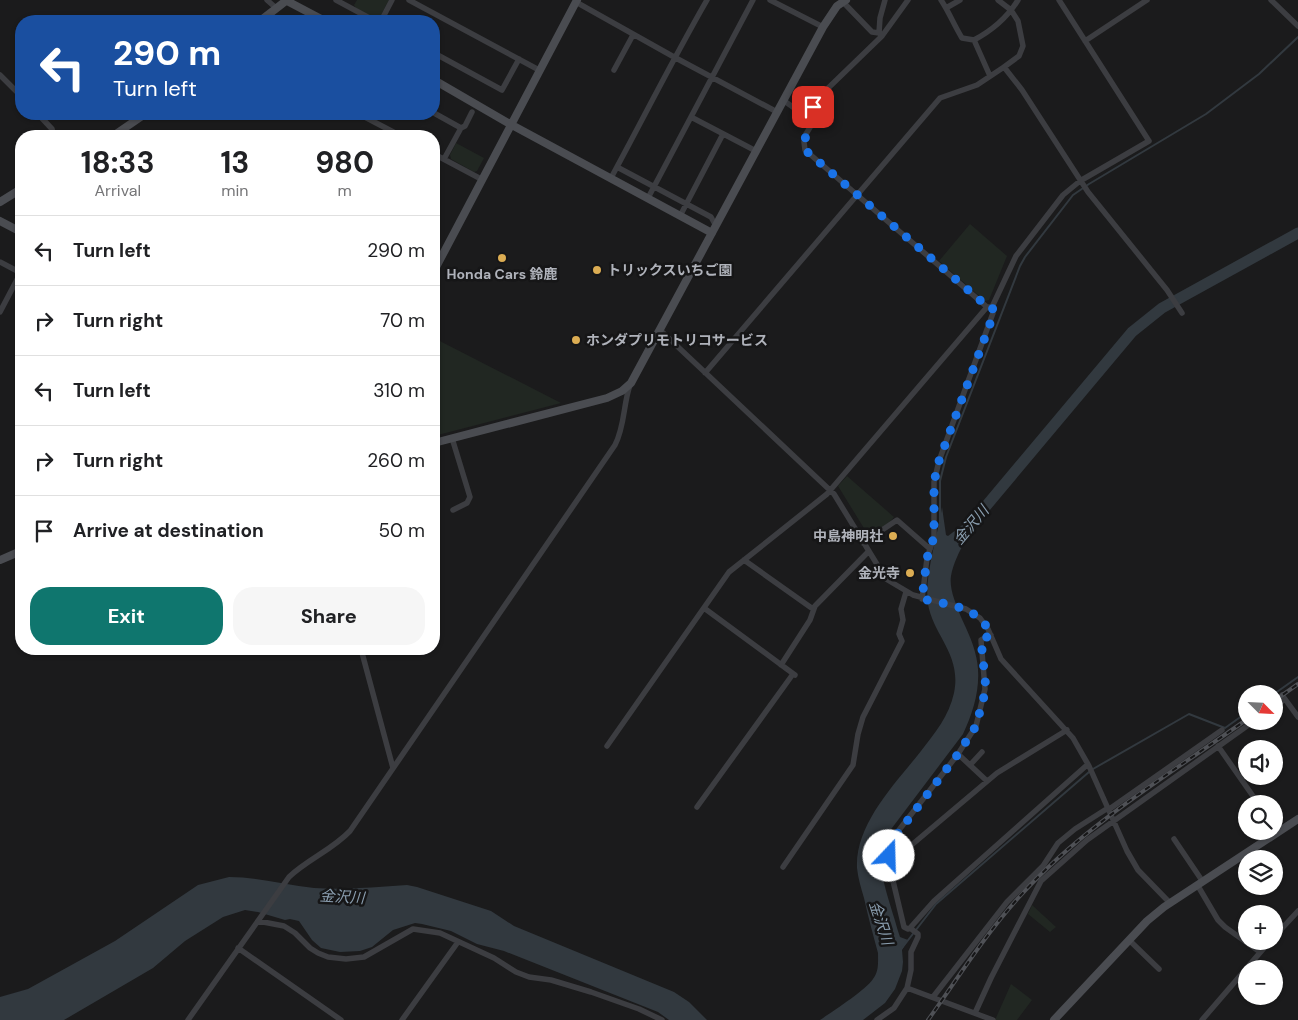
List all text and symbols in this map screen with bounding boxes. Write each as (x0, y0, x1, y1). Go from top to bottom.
text: 290 m (113, 30, 221, 76)
icon: left (30, 35, 95, 100)
text: Turn left (113, 74, 197, 103)
pin (792, 86, 834, 128)
icon: arrive (799, 93, 827, 121)
text: 18:33 (81, 143, 155, 182)
text: 13 (220, 143, 249, 182)
text: 980 (315, 143, 374, 182)
text: Arrival (94, 180, 141, 201)
text: min (221, 180, 249, 201)
text: m (338, 180, 352, 201)
icon: left (30, 237, 58, 265)
text: Turn left (73, 238, 151, 263)
text: 290 m (367, 238, 425, 263)
marker: Honda Cars 鈴鹿 (496, 252, 508, 264)
place label: トリックスいちご園 (607, 261, 733, 279)
marker: トリックスいちご園 (591, 264, 603, 276)
place label: Honda Cars 鈴鹿 (447, 265, 557, 283)
icon: right (30, 307, 58, 335)
text: Turn right (73, 308, 163, 333)
text: 70 m (380, 308, 425, 333)
place label: ホンダプリモトリコサービス (586, 331, 768, 349)
marker: ホンダプリモトリコサービス (570, 334, 582, 346)
icon: left (30, 377, 58, 405)
text: Turn left (73, 378, 151, 403)
text: 310 m (373, 378, 425, 403)
icon: right (30, 447, 58, 475)
text: Turn right (73, 448, 163, 473)
text: 260 m (367, 448, 425, 473)
water label: 金沢川 (949, 500, 994, 549)
icon: arrive (30, 517, 58, 545)
text: Arrive at destination (73, 518, 264, 543)
text: 50 m (378, 518, 425, 543)
place label: 中島神明社 (813, 527, 883, 545)
marker: 中島神明社 (887, 530, 899, 542)
place label: 金光寺 (858, 564, 900, 582)
marker: 金光寺 (904, 567, 916, 579)
button: Exit (30, 587, 223, 645)
button: Share (233, 587, 425, 645)
north arrow (1238, 685, 1282, 730)
map controls (1238, 685, 1283, 1005)
button: sound (1238, 740, 1283, 785)
button: search (1238, 795, 1283, 840)
position arrow (862, 829, 914, 881)
button: layers (1238, 850, 1283, 895)
water label: 金沢川 (319, 886, 367, 908)
water label: 金沢川 (865, 899, 898, 949)
button: + (1238, 905, 1283, 950)
button: − (1238, 960, 1283, 1005)

